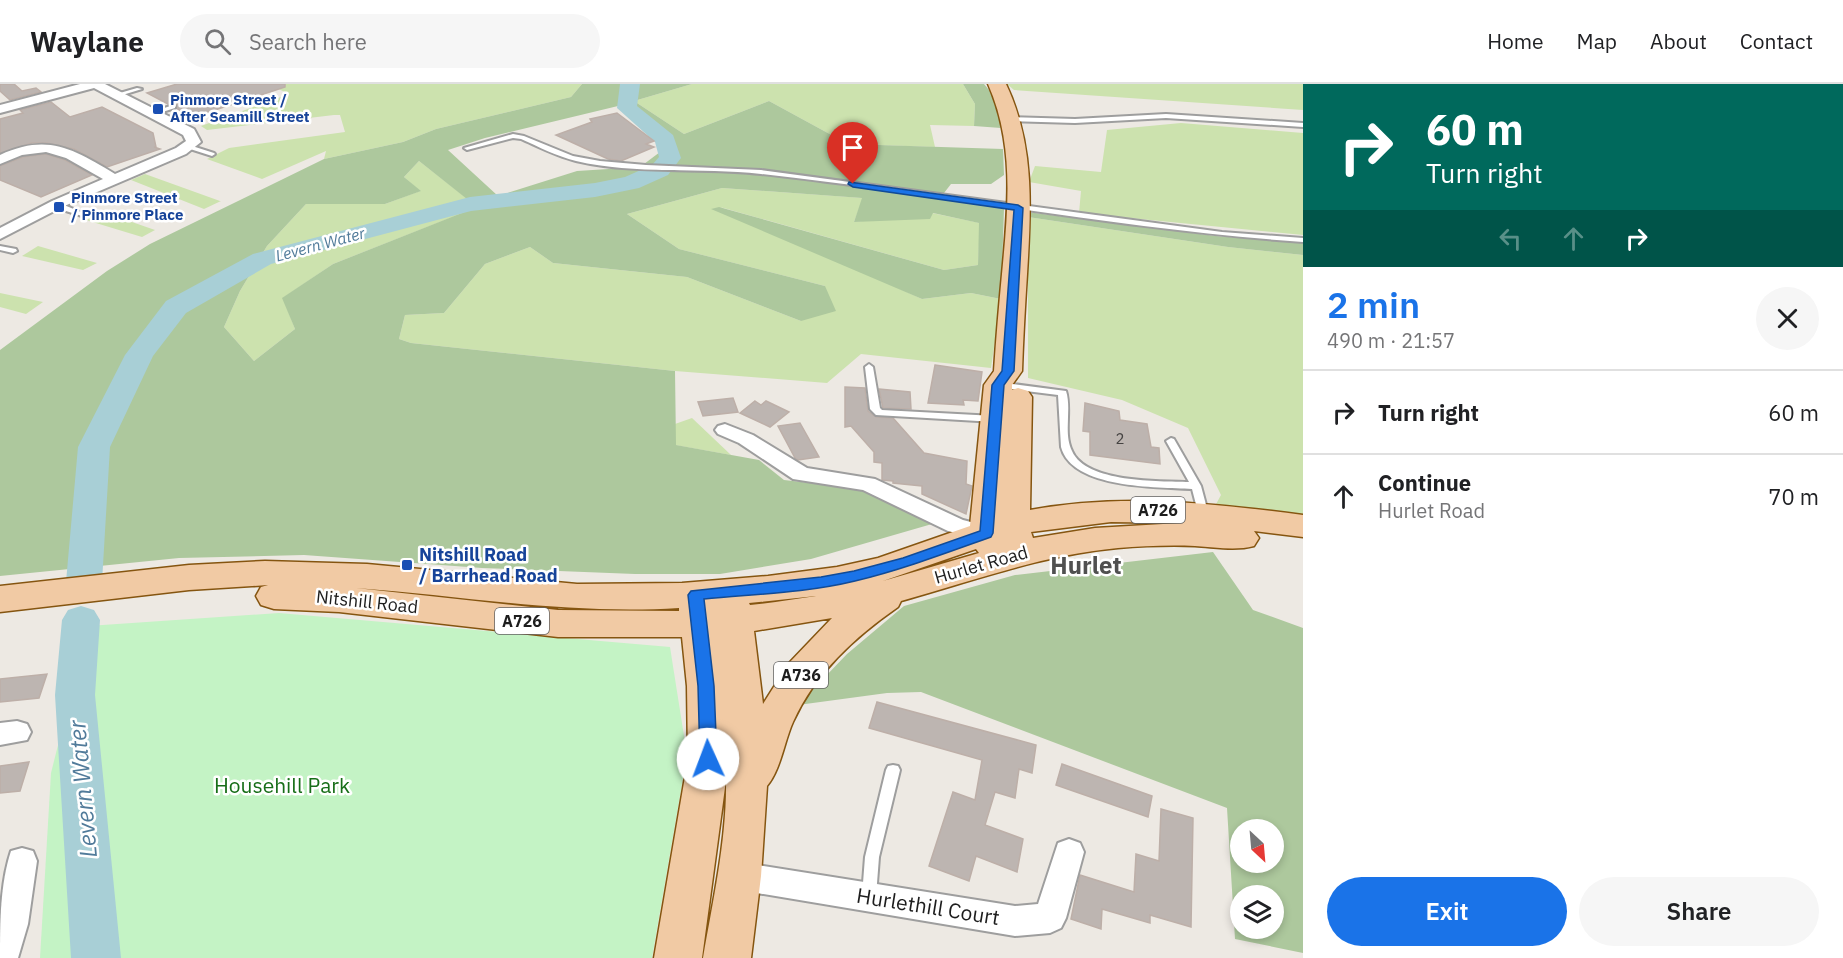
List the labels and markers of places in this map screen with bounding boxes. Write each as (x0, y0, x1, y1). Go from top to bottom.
place label: Pinmore Street / After Seamill Street (170, 90, 310, 126)
marker: Pinmore Street / After Seamill Street (151, 102, 165, 116)
pin (827, 122, 878, 184)
place label: Pinmore Street / Pinmore Place (71, 188, 183, 224)
marker: Pinmore Street / Pinmore Place (52, 200, 66, 214)
place label: Nitshill Road / Barrhead Road (419, 543, 558, 587)
marker: Nitshill Road / Barrhead Road (400, 558, 414, 572)

